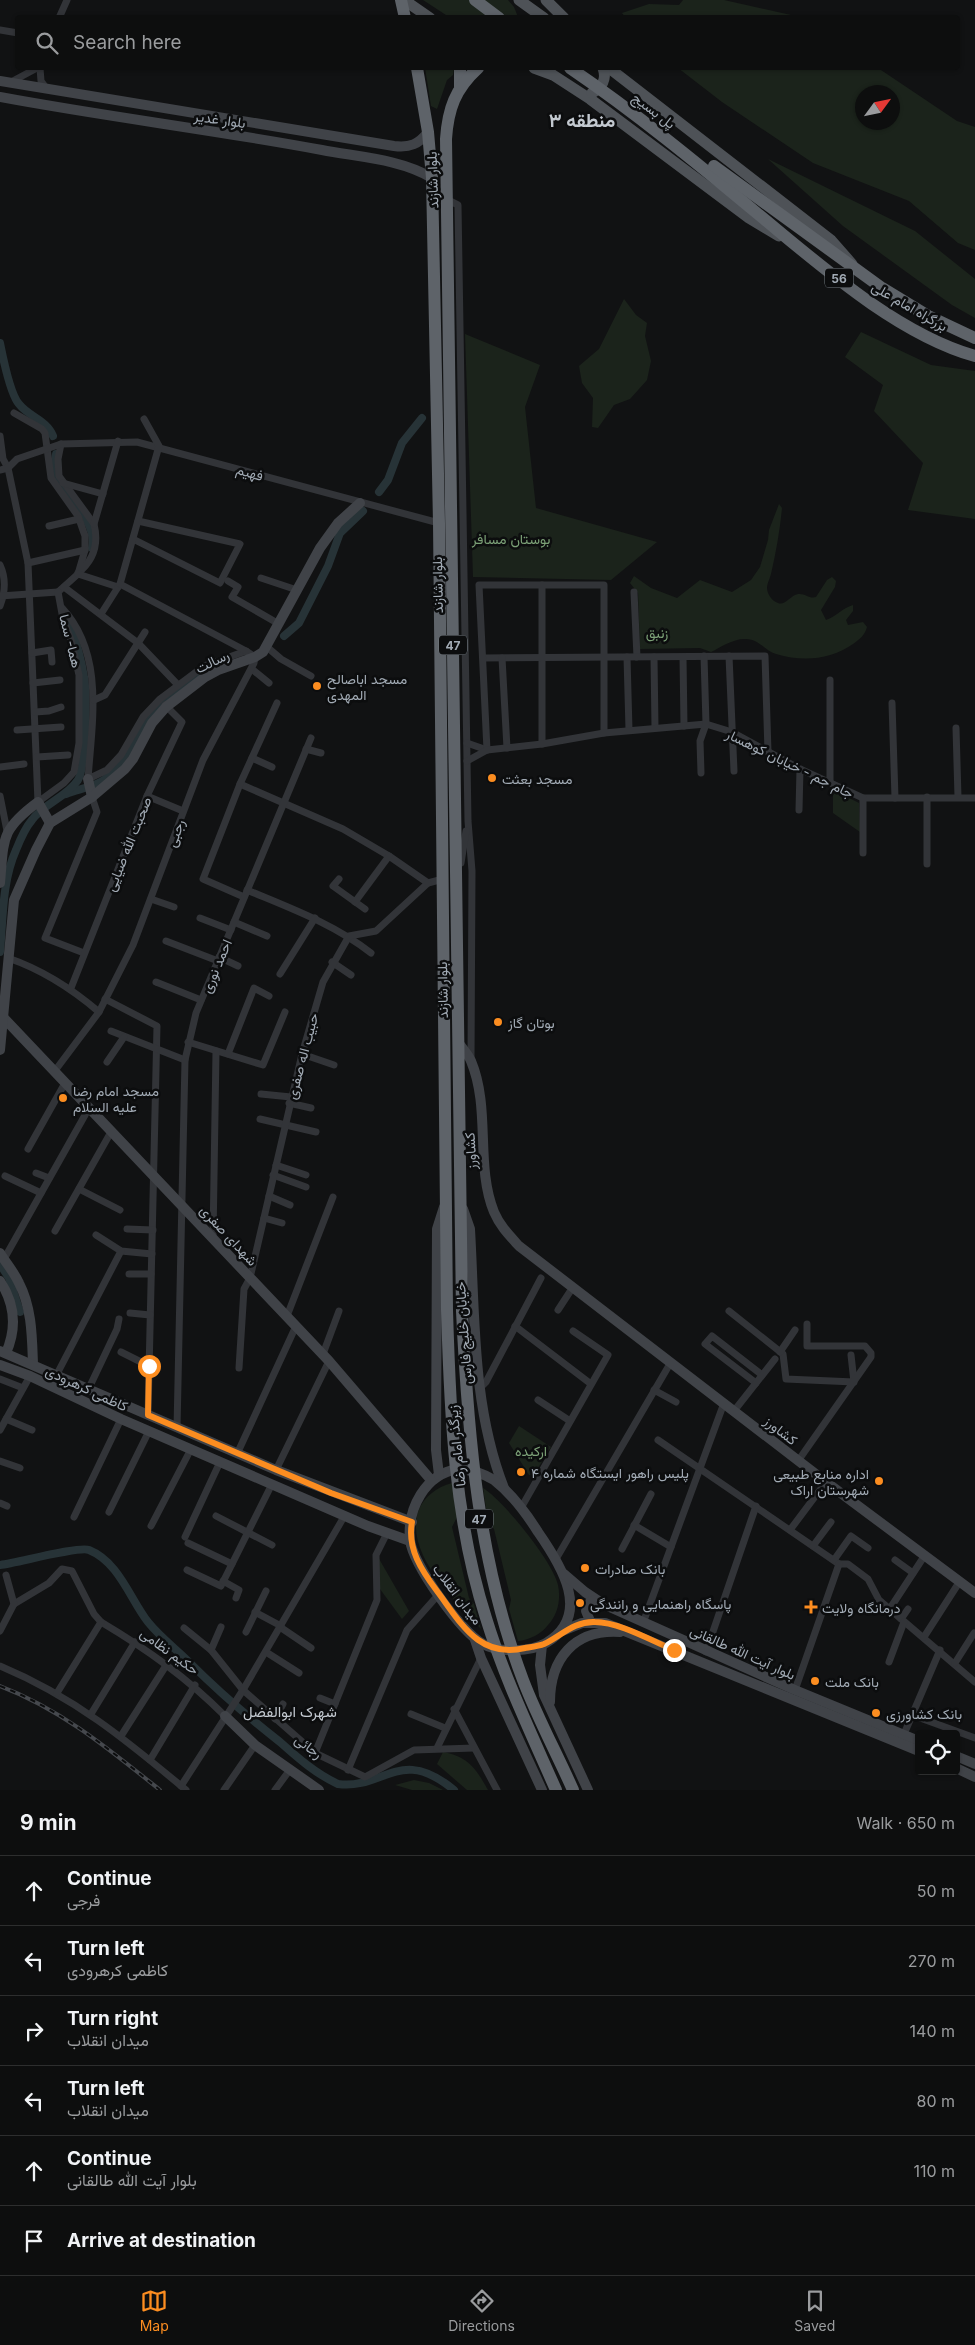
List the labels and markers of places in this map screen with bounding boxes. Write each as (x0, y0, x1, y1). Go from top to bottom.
place label: مسجد اباصالح المهدی (327, 670, 407, 704)
marker: مسجد اباصالح المهدی (311, 680, 323, 692)
place label: مسجد بعثت (502, 770, 572, 788)
marker: مسجد بعثت (486, 772, 498, 784)
place label: بوتان گاز (507, 1014, 555, 1032)
marker: بوتان گاز (492, 1016, 504, 1028)
place label: مسجد امام رضا علیه السلام (73, 1082, 159, 1116)
marker: مسجد امام رضا علیه السلام (57, 1092, 69, 1104)
place label: پلیس راهور ایستگاه شماره ۴ (531, 1464, 689, 1483)
place label: اداره منابع طبیعی شهرستان اراک (773, 1465, 869, 1499)
marker: پلیس راهور ایستگاه شماره ۴ (515, 1466, 527, 1478)
marker: اداره منابع طبیعی شهرستان اراک (873, 1475, 885, 1487)
place label: بانک صادرات (595, 1560, 665, 1578)
marker: بانک صادرات (579, 1562, 591, 1574)
place label: پاسگاه راهنمایی و رانندگی (590, 1595, 731, 1614)
marker: پاسگاه راهنمایی و رانندگی (574, 1597, 586, 1609)
place label: درمانگاه ولایت (822, 1599, 901, 1617)
marker: درمانگاه ولایت (804, 1600, 818, 1614)
place label: بانک ملت (825, 1673, 879, 1691)
marker: بانک ملت (809, 1675, 821, 1687)
place label: بانک کشاورزی (886, 1705, 962, 1723)
marker: بانک کشاورزی (870, 1707, 882, 1719)

